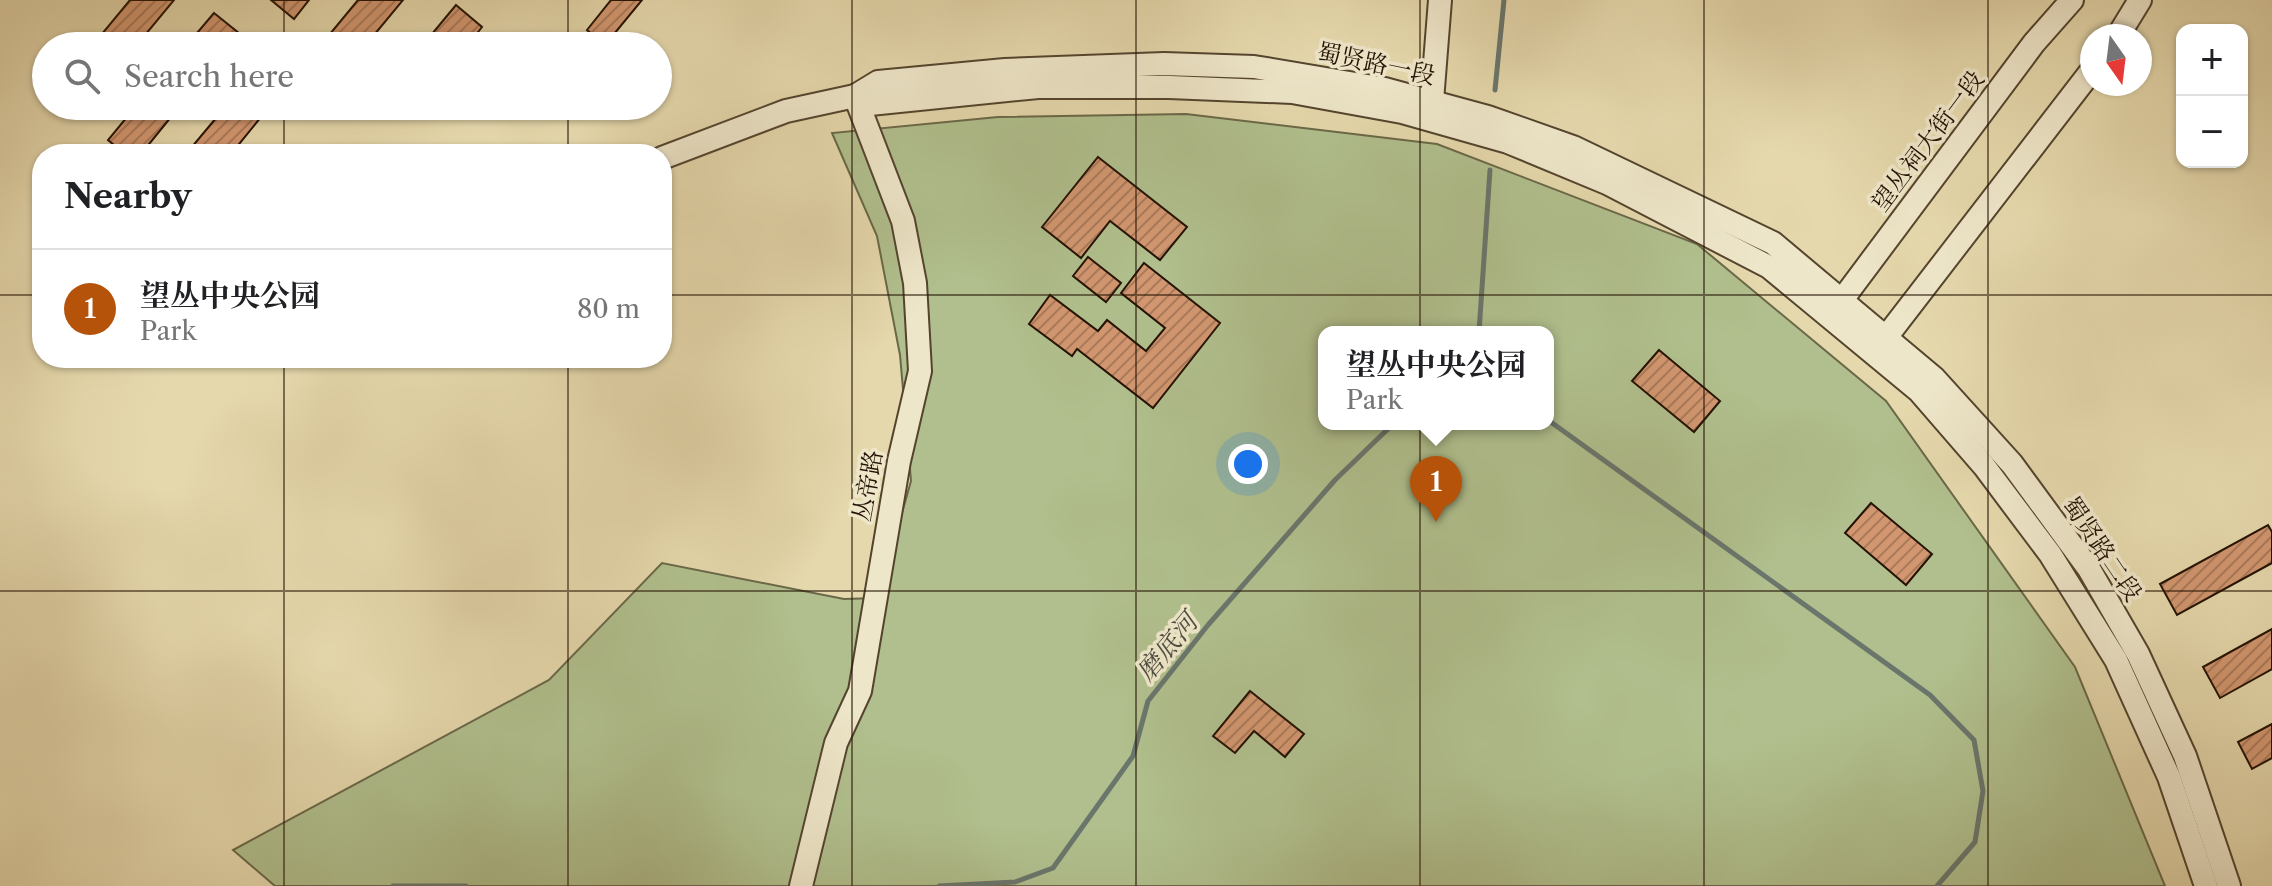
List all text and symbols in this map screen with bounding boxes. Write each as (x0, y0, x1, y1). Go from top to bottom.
north arrow (2080, 24, 2152, 96)
map controls (2176, 24, 2248, 168)
button: + (2176, 24, 2248, 96)
search box (32, 32, 672, 120)
street label: 蜀贤路一段 (1314, 37, 1438, 90)
icon: search (60, 54, 104, 98)
text: Search here (124, 58, 294, 95)
street label: 望丛祠大街一段 (1865, 65, 1990, 217)
button: − (2176, 96, 2248, 168)
text: Nearby (64, 175, 192, 217)
text: 望丛中央公园 (140, 277, 320, 314)
text: 1 (84, 293, 96, 325)
text: 80 m (577, 293, 640, 325)
text: Park (140, 315, 197, 347)
popup (1318, 326, 1554, 430)
text: 望丛中央公园 (1346, 346, 1526, 383)
text: Park (1346, 384, 1403, 416)
your location (1228, 444, 1268, 484)
street label: 丛帝路 (847, 448, 888, 524)
pin: 1 (1410, 456, 1462, 522)
street label: 蜀贤路二段 (2057, 491, 2148, 607)
water label: 磨底河 (1130, 604, 1207, 687)

